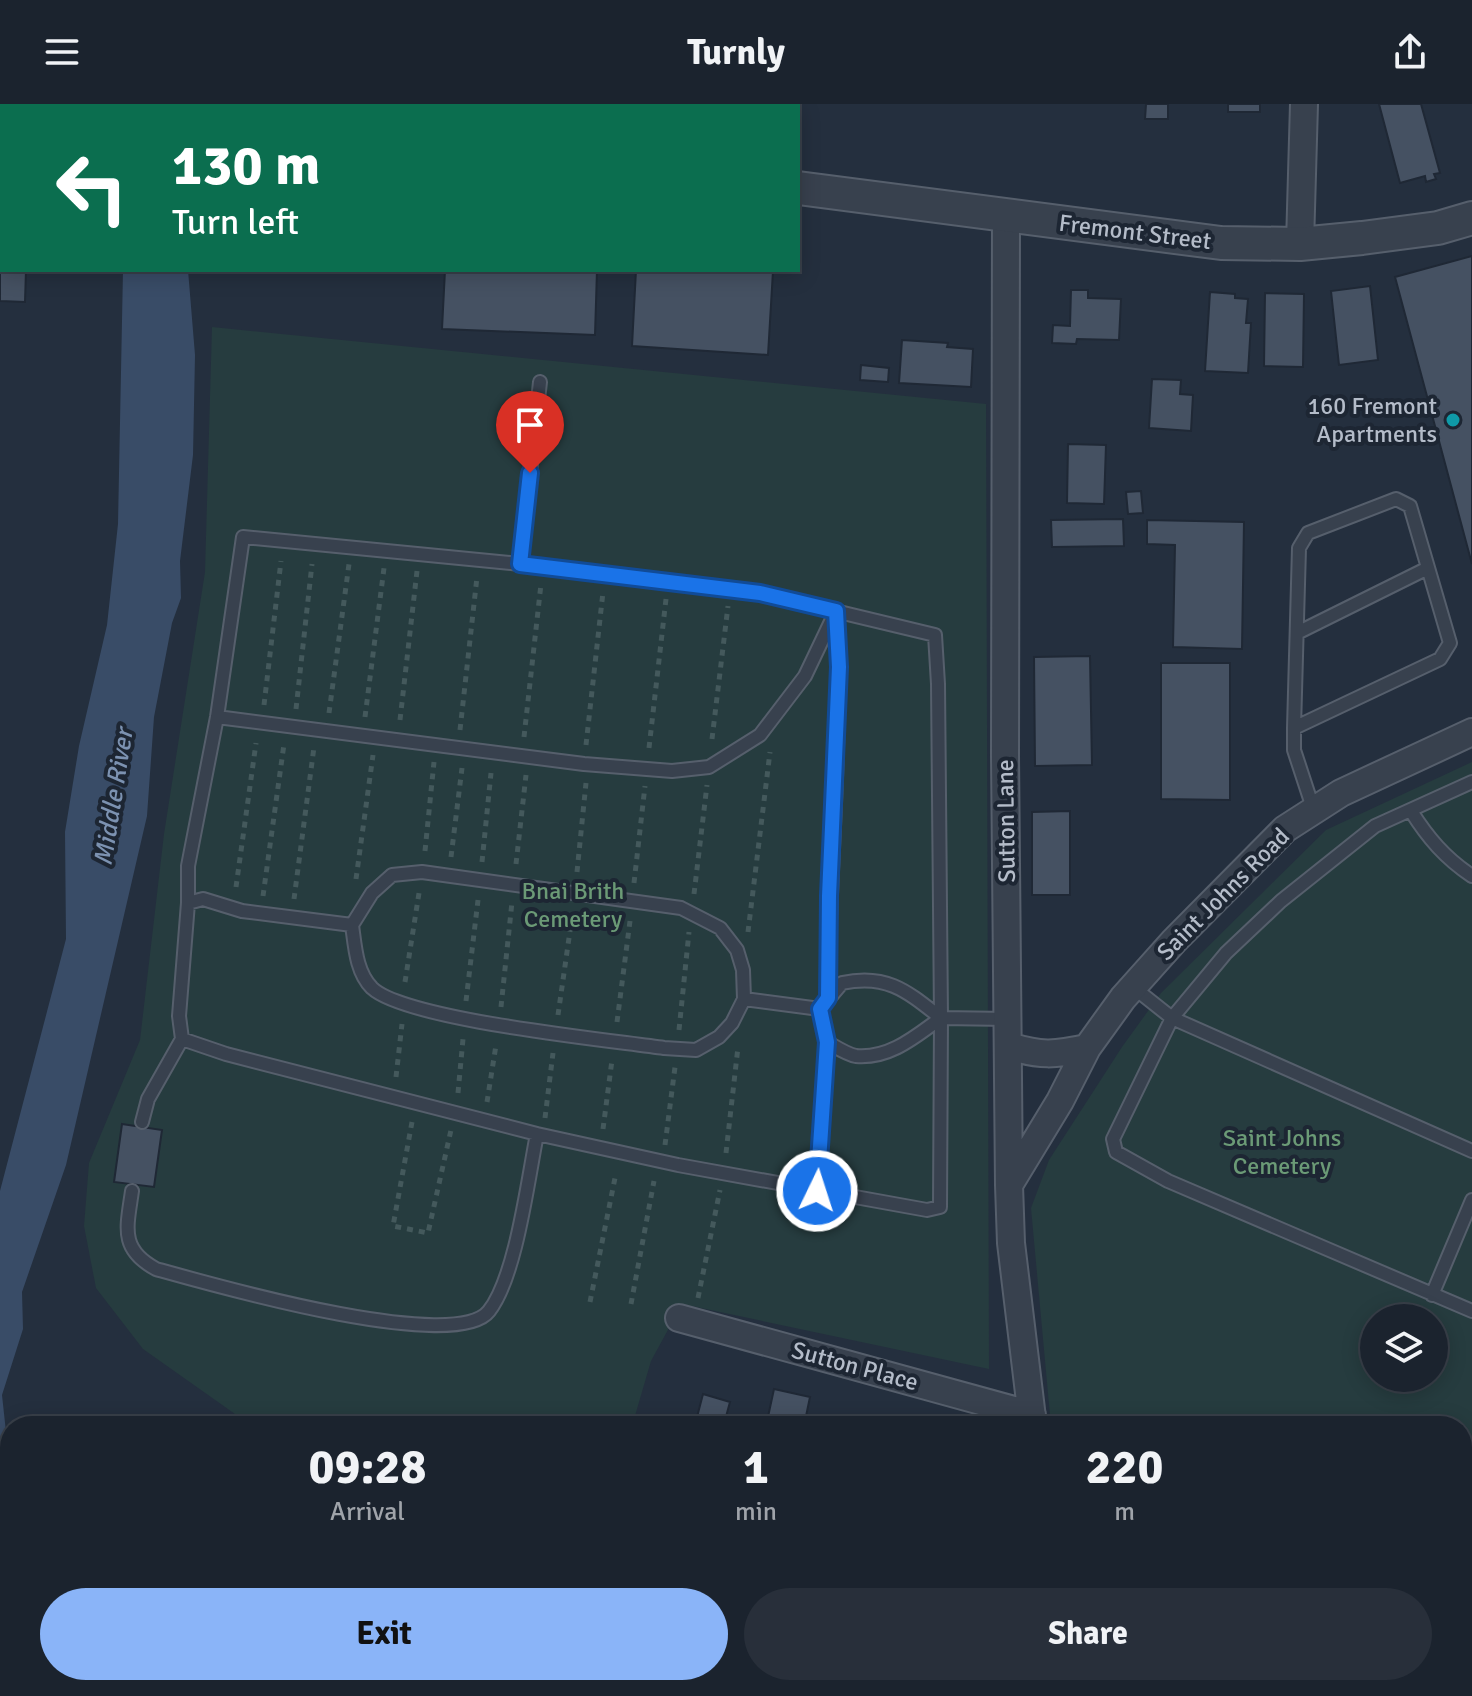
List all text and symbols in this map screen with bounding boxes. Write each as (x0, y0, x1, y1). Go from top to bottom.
icon: menu (40, 30, 84, 74)
text: Turnly (687, 30, 785, 75)
icon: share (1388, 30, 1432, 74)
text: 130 m (172, 131, 320, 200)
icon: left (40, 136, 144, 240)
text: Turn left (172, 200, 299, 245)
street label: Fremont Street (1057, 208, 1213, 256)
pin (496, 391, 564, 473)
place label: 160 Fremont Apartments (1307, 391, 1437, 449)
icon: arrive (508, 403, 552, 447)
marker: 160 Fremont Apartments (1444, 411, 1462, 429)
water label: Middle River (87, 723, 141, 868)
street label: Sutton Lane (990, 759, 1022, 883)
street label: Saint Johns Road (1150, 821, 1296, 967)
park label: Bnai Brith Cemetery (522, 876, 624, 934)
park label: Saint Johns Cemetery (1223, 1123, 1341, 1181)
position arrow (775, 1149, 859, 1233)
map controls (1360, 1304, 1448, 1392)
button: layers (1360, 1304, 1448, 1392)
street label: Sutton Place (788, 1335, 922, 1397)
text: 09:28 (309, 1438, 426, 1497)
text: 1 (743, 1438, 769, 1497)
text: 220 (1086, 1438, 1163, 1497)
text: Arrival (330, 1496, 405, 1528)
text: min (735, 1496, 777, 1528)
text: m (1114, 1496, 1135, 1528)
button: Exit (40, 1588, 728, 1680)
button: Share (744, 1588, 1432, 1680)

